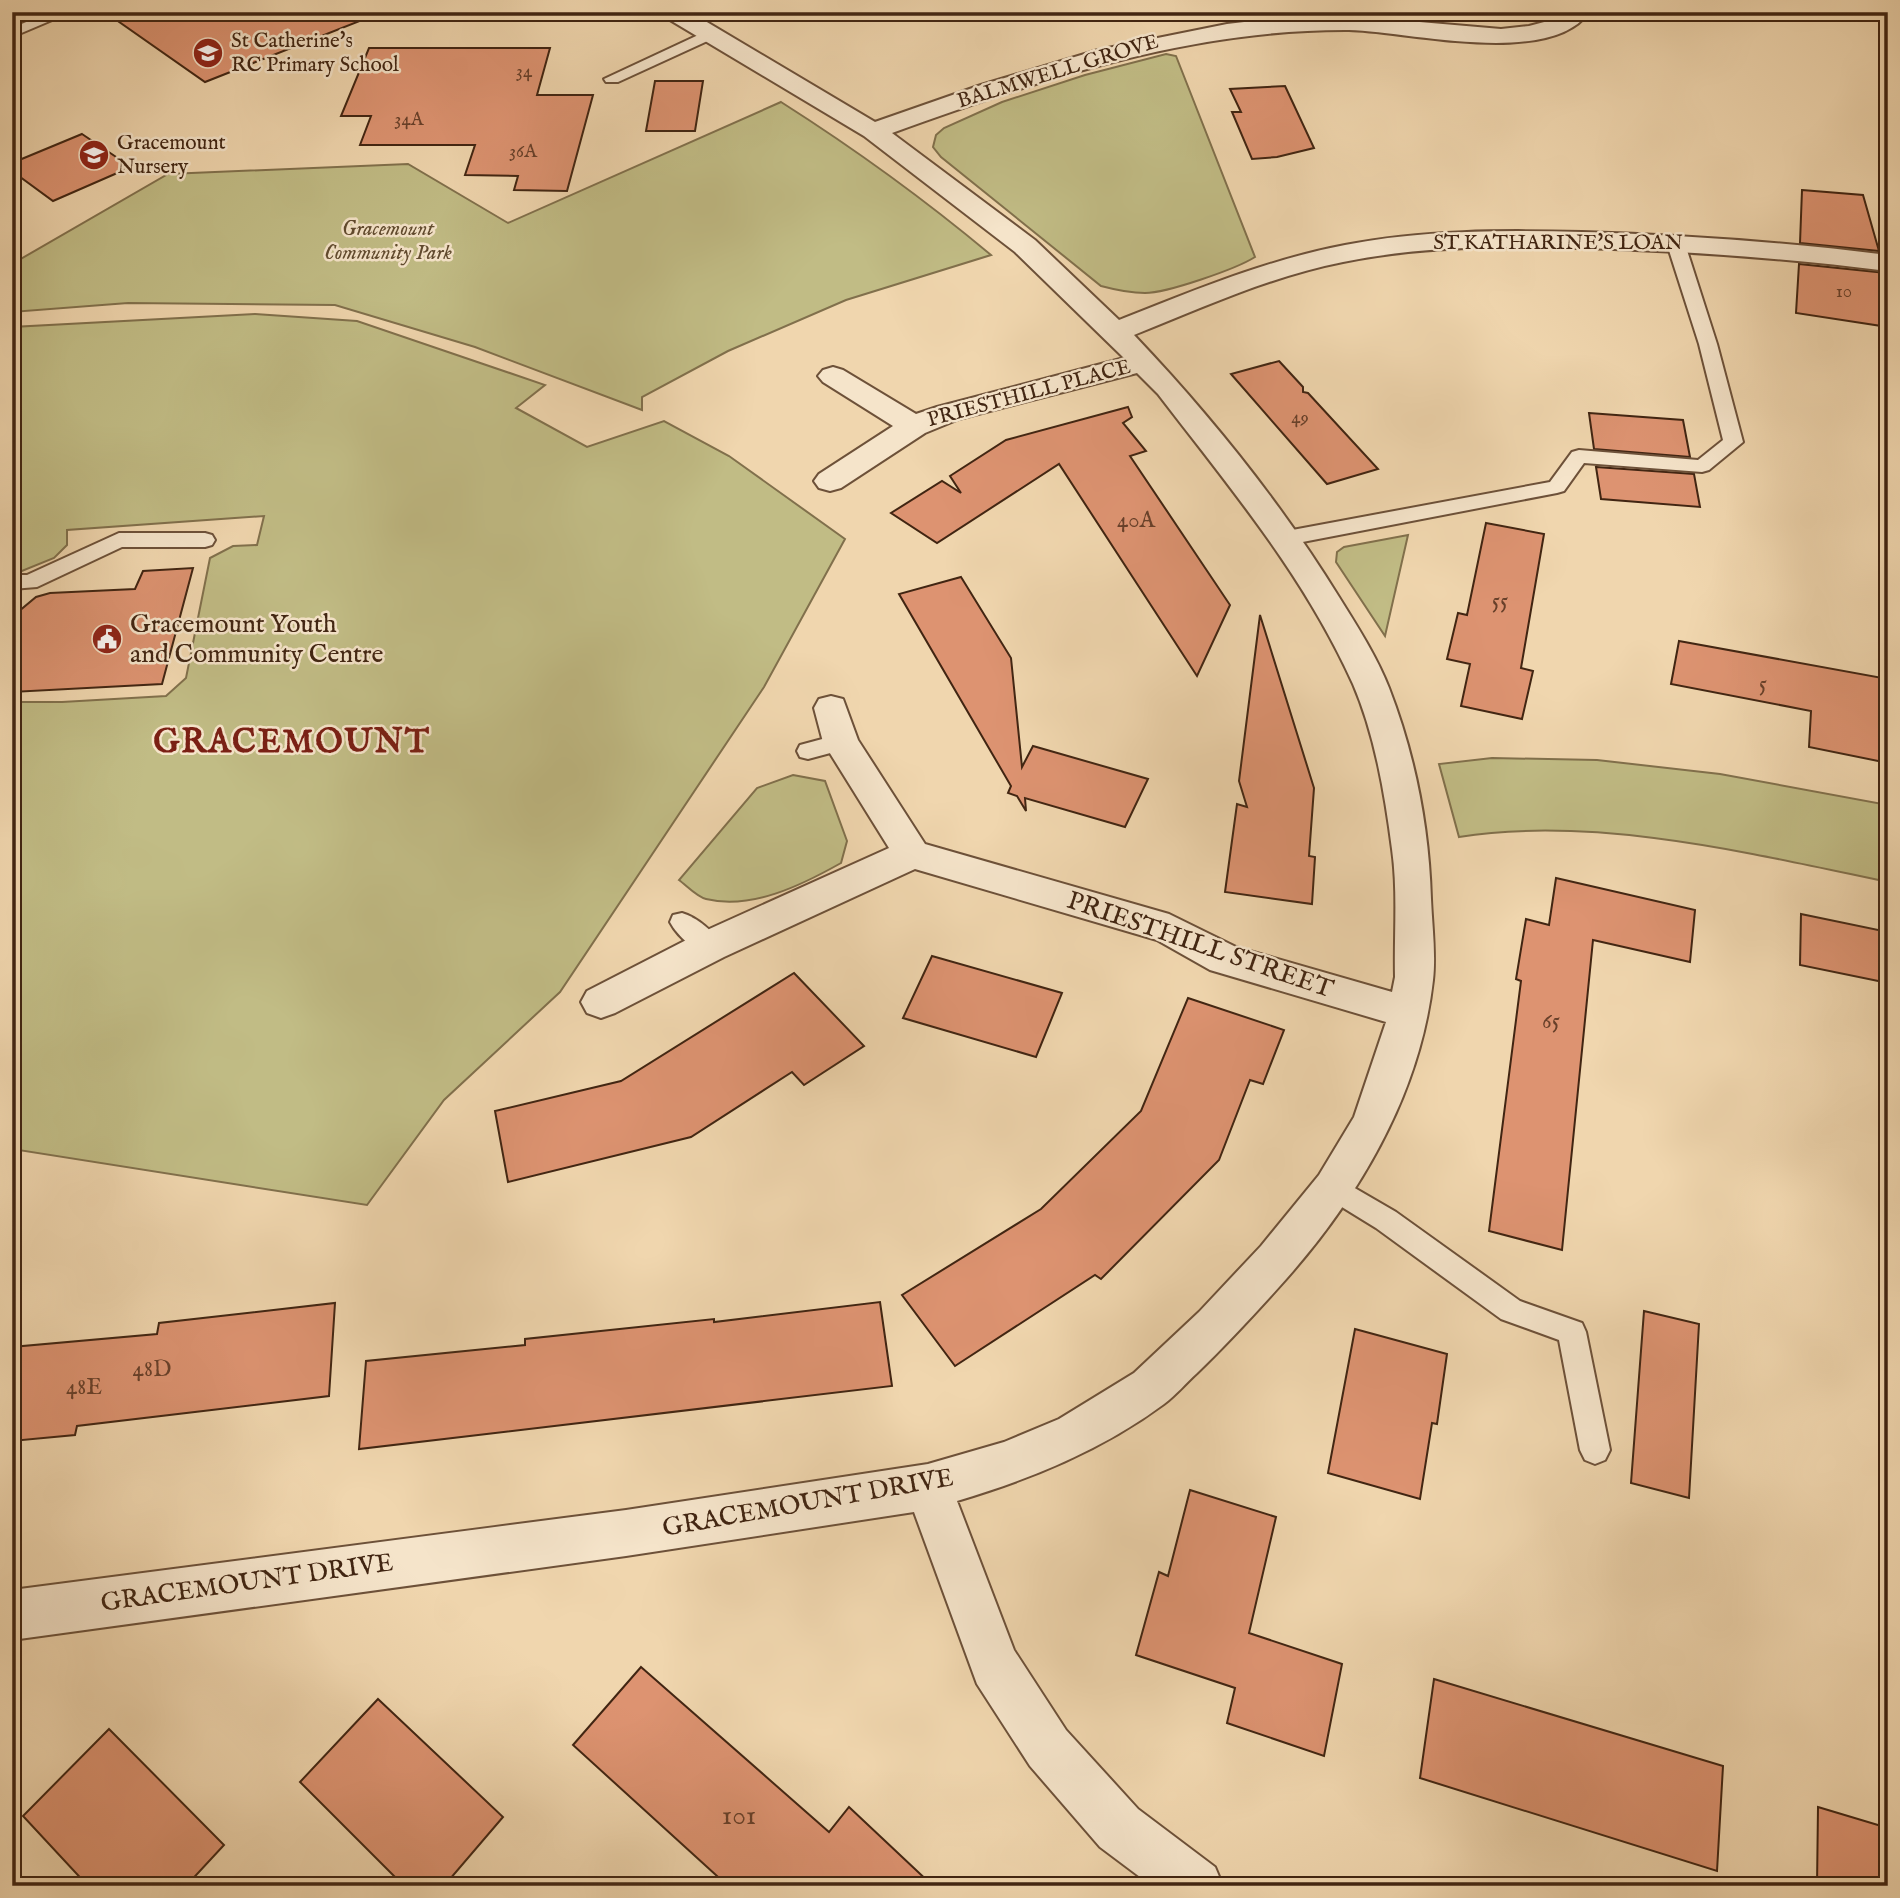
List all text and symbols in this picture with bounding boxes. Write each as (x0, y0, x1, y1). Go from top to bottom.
place label: St Catherine's RC Primary School (231, 28, 399, 79)
street label: BALMWELL GROVE (954, 28, 1162, 116)
school or university icon: St Catherine's RC Primary School (191, 36, 225, 70)
house number: 34 (516, 60, 533, 84)
house number: 34A (394, 108, 425, 132)
place label: Gracemount Nursery (117, 130, 226, 181)
school or university icon: Gracemount Nursery (77, 138, 111, 172)
house number: 36A (509, 140, 538, 164)
park label: Gracemount Community Park (324, 216, 452, 267)
street label: ST KATHARINE'S LOAN (1433, 230, 1683, 257)
house number: 10 (1836, 280, 1852, 304)
street label: PRIESTHILL PLACE (924, 354, 1134, 434)
house number: 49 (1291, 406, 1309, 430)
house number: 40A (1117, 506, 1157, 535)
house number: 55 (1492, 587, 1508, 616)
place label: Gracemount Youth and Community Centre (130, 608, 384, 671)
public building icon: Gracemount Youth and Community Centre (90, 622, 124, 656)
house number: 5 (1759, 670, 1767, 699)
district label: GRACEMOUNT (153, 722, 431, 764)
street label: PRIESTHILL STREET (1063, 884, 1337, 1006)
house number: 65 (1542, 1007, 1560, 1036)
house number: 48D (133, 1355, 171, 1384)
house number: 48E (66, 1373, 102, 1402)
street label: GRACEMOUNT DRIVE (660, 1461, 956, 1545)
street label: GRACEMOUNT DRIVE (99, 1546, 395, 1620)
house number: 101 (722, 1799, 756, 1834)

